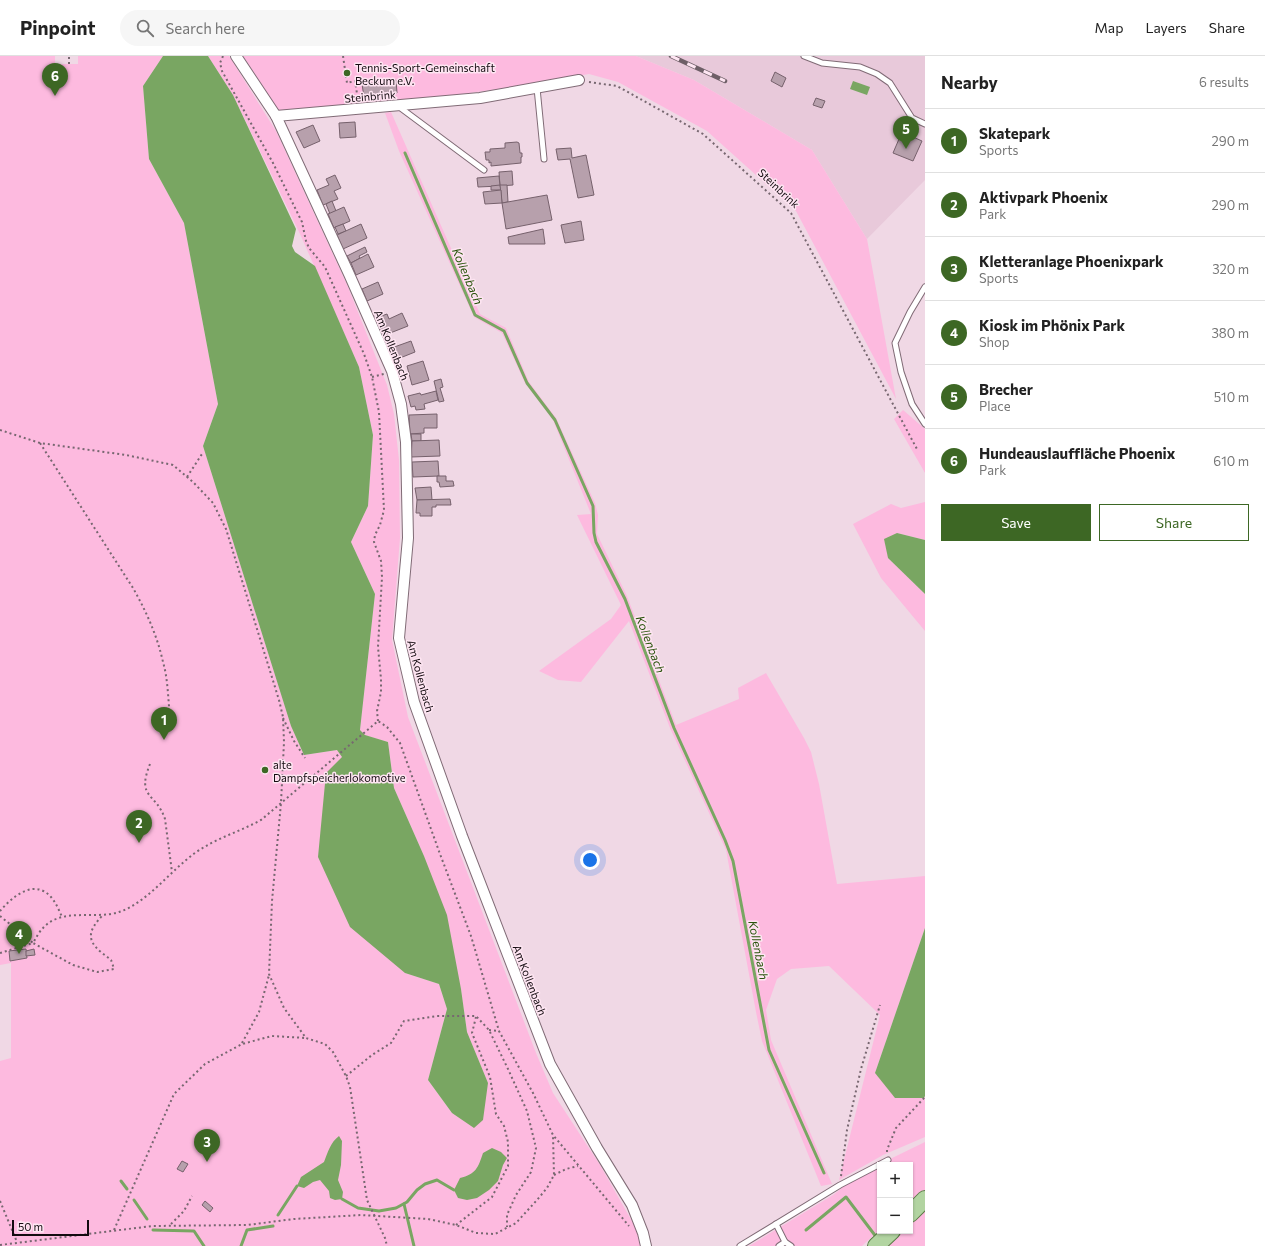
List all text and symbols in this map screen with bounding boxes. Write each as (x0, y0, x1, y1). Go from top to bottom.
search box (120, 10, 400, 46)
text: Pinpoint (20, 16, 96, 39)
icon: search (134, 17, 156, 39)
text: Search here (166, 19, 245, 37)
text: Map (1095, 19, 1123, 36)
text: Layers (1145, 19, 1187, 36)
text: Share (1209, 19, 1245, 36)
place label: Tennis-Sport-Gemeinschaft Beckum e.V. (355, 61, 495, 87)
pin: 6 (42, 63, 68, 96)
marker: Tennis-Sport-Gemeinschaft Beckum e.V. (342, 68, 352, 78)
text: Nearby (941, 72, 998, 93)
text: 6 results (1199, 74, 1249, 90)
street label: Steinbrink (344, 87, 396, 105)
pin: 5 (893, 116, 919, 149)
text: Skatepark (979, 124, 1050, 142)
text: 1 (951, 133, 957, 149)
text: 290 m (1212, 133, 1249, 149)
text: Sports (979, 142, 1019, 158)
street label: Steinbrink (756, 166, 802, 210)
text: Aktivpark Phoenix (979, 188, 1108, 206)
text: 2 (950, 197, 958, 213)
text: 290 m (1212, 197, 1249, 213)
text: Park (979, 206, 1006, 222)
water label: Kollenbach (450, 246, 486, 307)
text: Kletteranlage Phoenixpark (979, 252, 1164, 270)
text: 3 (950, 261, 958, 277)
text: 320 m (1212, 261, 1249, 277)
text: Sports (979, 270, 1019, 286)
street label: Am Kollenbach (372, 308, 412, 382)
text: Kiosk im Phönix Park (979, 316, 1125, 334)
text: 4 (950, 325, 958, 341)
text: 380 m (1211, 325, 1249, 341)
text: Shop (979, 334, 1010, 350)
text: Brecher (979, 380, 1033, 398)
text: 5 (950, 389, 958, 405)
text: 510 m (1214, 389, 1249, 405)
text: Place (979, 398, 1011, 414)
text: Hundeauslauffläche Phoenix (979, 444, 1175, 462)
text: 6 (950, 453, 958, 469)
text: 610 m (1213, 453, 1249, 469)
text: Park (979, 462, 1006, 478)
button: Save (941, 504, 1091, 541)
button: Share (1099, 504, 1249, 541)
water label: Kollenbach (634, 613, 668, 675)
street label: Am Kollenbach (405, 638, 437, 714)
pin: 1 (151, 707, 177, 740)
place label: alte Dampfspeicherlokomotive (273, 758, 406, 784)
marker: alte Dampfspeicherlokomotive (260, 765, 270, 775)
pin: 2 (126, 810, 152, 843)
your location (580, 850, 600, 870)
water label: Kollenbach (746, 919, 772, 981)
pin: 4 (6, 921, 32, 954)
street label: Am Kollenbach (511, 943, 549, 1017)
pin: 3 (194, 1129, 220, 1162)
map controls (877, 1162, 913, 1234)
button: + (877, 1162, 913, 1198)
button: − (877, 1198, 913, 1234)
scale bar (12, 1218, 89, 1237)
text: 50 m (18, 1220, 43, 1233)

